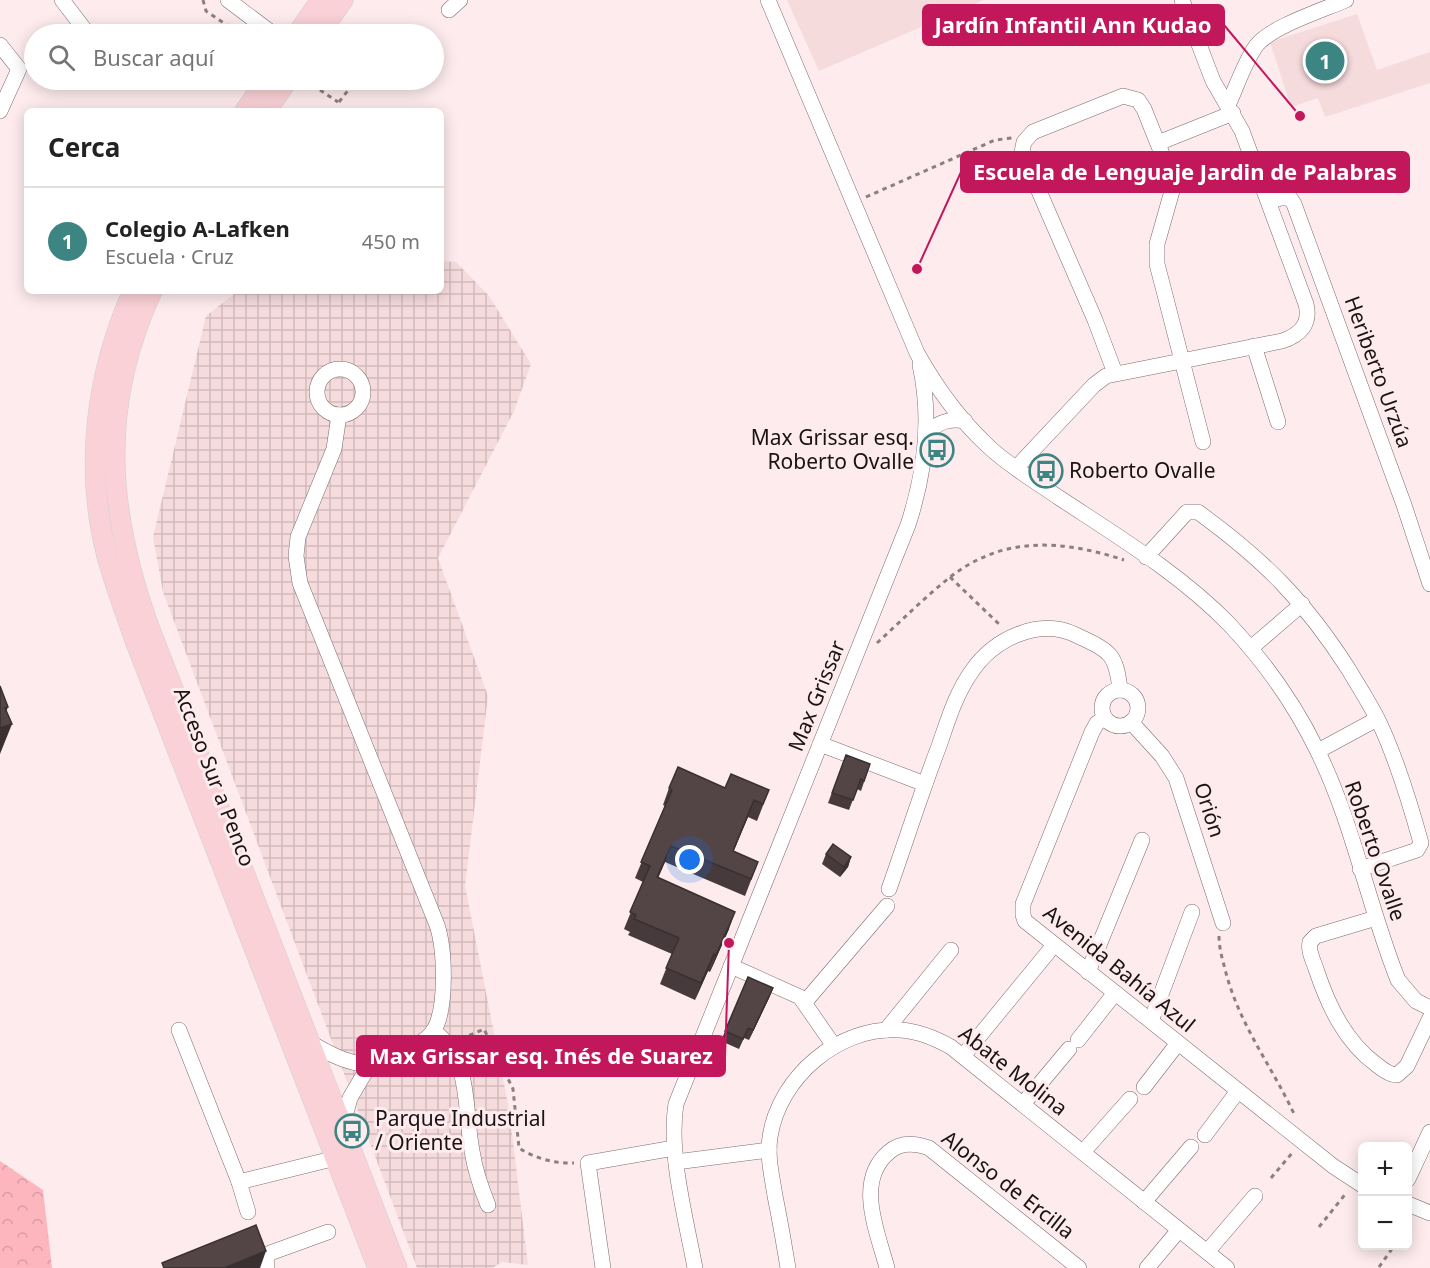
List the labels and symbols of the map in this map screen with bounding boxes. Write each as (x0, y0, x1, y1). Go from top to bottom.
callout: Jardín Infantil Ann Kudao (923, 5, 1224, 45)
text: Jardín Infantil Ann Kudao (933, 9, 1211, 39)
pin: 1 (1306, 38, 1344, 84)
callout: Escuela de Lenguaje Jardin de Palabras (961, 152, 1409, 192)
text: Escuela de Lenguaje Jardin de Palabras (973, 156, 1397, 186)
street label: Heriberto Urzúa (1339, 292, 1419, 451)
place label: Max Grissar esq. Roberto Ovalle (751, 423, 914, 475)
bus stop icon: Max Grissar esq. Roberto Ovalle (919, 432, 955, 468)
bus stop icon: Roberto Ovalle (1028, 453, 1064, 489)
place label: Roberto Ovalle (1069, 456, 1215, 484)
street label: Max Grissar (781, 636, 851, 755)
street label: Acceso Sur a Penco (168, 683, 262, 870)
street label: Roberto Ovalle (1339, 777, 1413, 924)
street label: Orión (1188, 779, 1232, 841)
your location (675, 845, 704, 874)
street label: Avenida Bahía Azul (1038, 898, 1201, 1038)
street label: Abate Molina (954, 1019, 1074, 1121)
callout: Max Grissar esq. Inés de Suarez (357, 1036, 725, 1076)
text: Max Grissar esq. Inés de Suarez (369, 1040, 713, 1070)
place label: Parque Industrial / Oriente (375, 1104, 546, 1156)
bus stop icon: Parque Industrial / Oriente (334, 1113, 370, 1149)
street label: Alonso de Ercilla (937, 1124, 1081, 1245)

